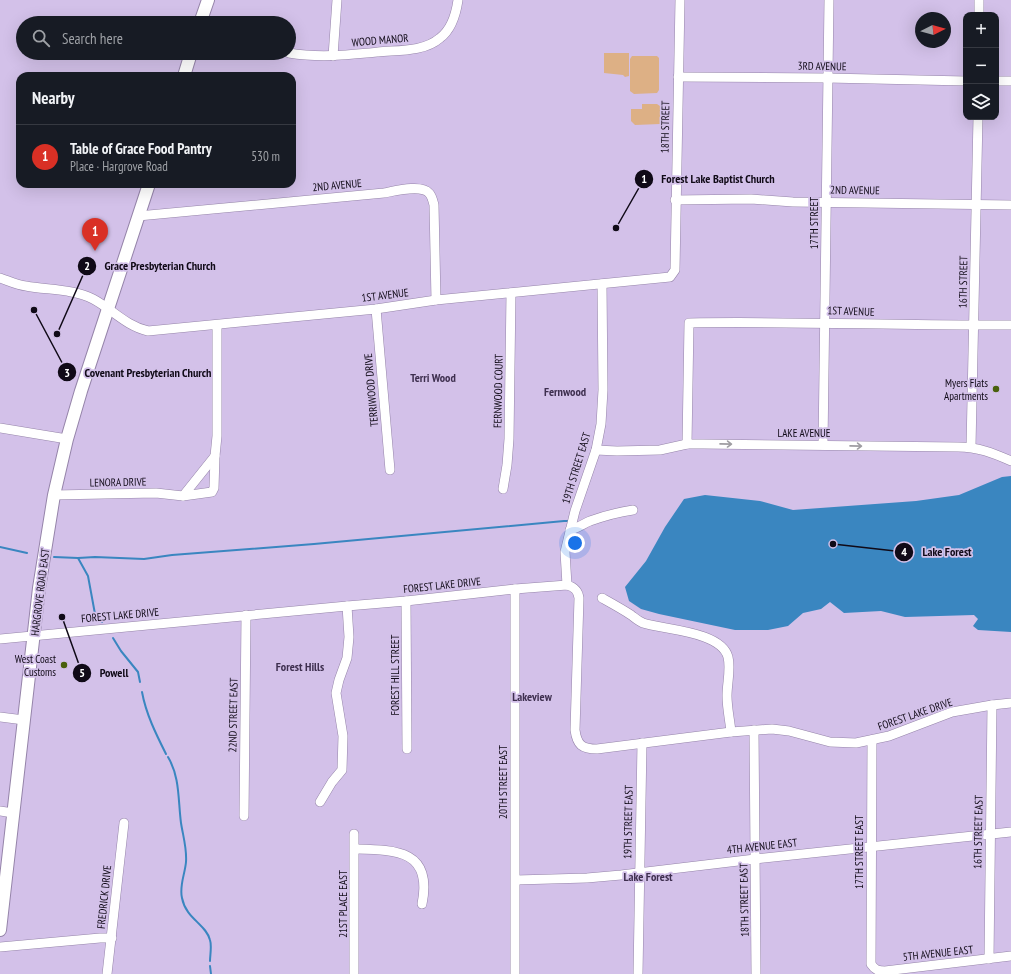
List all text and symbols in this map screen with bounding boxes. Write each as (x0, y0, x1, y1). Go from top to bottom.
north arrow (915, 12, 951, 48)
map controls (963, 12, 999, 120)
button: + (963, 12, 999, 48)
search box (16, 16, 296, 60)
icon: search (30, 27, 52, 49)
text: Search here (62, 29, 123, 48)
street label: WOOD MANOR (351, 31, 409, 49)
button: − (963, 48, 999, 84)
street label: 3RD AVENUE (797, 59, 847, 73)
button: layers (963, 84, 999, 120)
text: Nearby (32, 87, 75, 109)
street label: 18TH STREET (658, 101, 672, 153)
text: Table of Grace Food Pantry (70, 139, 212, 158)
text: 1 (42, 148, 48, 165)
text: 530 m (251, 148, 280, 165)
text: Place · Hargrove Road (70, 158, 168, 175)
callout: Forest Lake Baptist Church (634, 167, 783, 191)
text: 1 (641, 171, 647, 186)
text: Forest Lake Baptist Church (661, 171, 775, 186)
street label: 2ND AVENUE (312, 176, 363, 194)
street label: 2ND AVENUE (830, 183, 880, 197)
street label: 17TH STREET (807, 197, 821, 249)
pin: 1 (82, 218, 108, 251)
callout: Grace Presbyterian Church (77, 254, 224, 278)
street label: 16TH STREET (956, 256, 970, 308)
text: 2 (84, 258, 90, 273)
text: Grace Presbyterian Church (104, 258, 216, 273)
street label: 1ST AVENUE (361, 285, 410, 305)
street label: 1ST AVENUE (827, 303, 875, 319)
street label: TERRIWOOD DRIVE (361, 352, 381, 427)
street label: FERNWOOD COURT (490, 354, 506, 428)
callout: Covenant Presbyterian Church (57, 360, 220, 384)
text: 3 (64, 365, 70, 380)
text: Covenant Presbyterian Church (85, 365, 211, 380)
district label: Terri Wood (410, 370, 456, 385)
place label: Myers Flats Apartments (944, 376, 988, 403)
district label: Fernwood (544, 384, 586, 399)
marker: Myers Flats Apartments (991, 384, 1001, 394)
street label: LAKE AVENUE (778, 426, 831, 440)
street label: 19TH STREET EAST (559, 431, 594, 505)
one-way arrow (719, 440, 732, 448)
one-way arrow (849, 442, 862, 449)
street label: LENORA DRIVE (89, 474, 147, 489)
your location (565, 533, 585, 553)
callout: Lake Forest (894, 540, 979, 564)
text: 4 (901, 544, 907, 559)
text: Lake Forest (922, 544, 972, 559)
street label: HARGROVE ROAD EAST (28, 547, 52, 637)
street label: FOREST LAKE DRIVE (403, 574, 482, 596)
street label: FOREST LAKE DRIVE (81, 605, 160, 625)
street label: FOREST HILL STREET (388, 634, 402, 715)
place label: West Coast Customs (15, 652, 56, 679)
district label: Forest Hills (276, 659, 324, 674)
marker: West Coast Customs (59, 660, 69, 670)
callout: Powell (72, 661, 136, 685)
text: 5 (79, 665, 85, 680)
text: Powell (100, 665, 128, 680)
street label: 22ND STREET EAST (225, 677, 241, 752)
district label: Lakeview (512, 689, 553, 704)
street label: FOREST LAKE DRIVE (876, 695, 954, 733)
street label: 20TH STREET EAST (496, 745, 510, 819)
street label: 19TH STREET EAST (620, 785, 636, 859)
street label: 16TH STREET EAST (970, 795, 986, 869)
street label: 17TH STREET EAST (852, 815, 866, 889)
street label: 4TH AVENUE EAST (726, 835, 798, 857)
street label: 18TH STREET EAST (736, 863, 752, 937)
street label: FREDRICK DRIVE (94, 864, 114, 930)
district label: Lake Forest (623, 869, 673, 884)
street label: 21ST PLACE EAST (336, 870, 350, 938)
street label: 5TH AVENUE EAST (902, 942, 974, 964)

